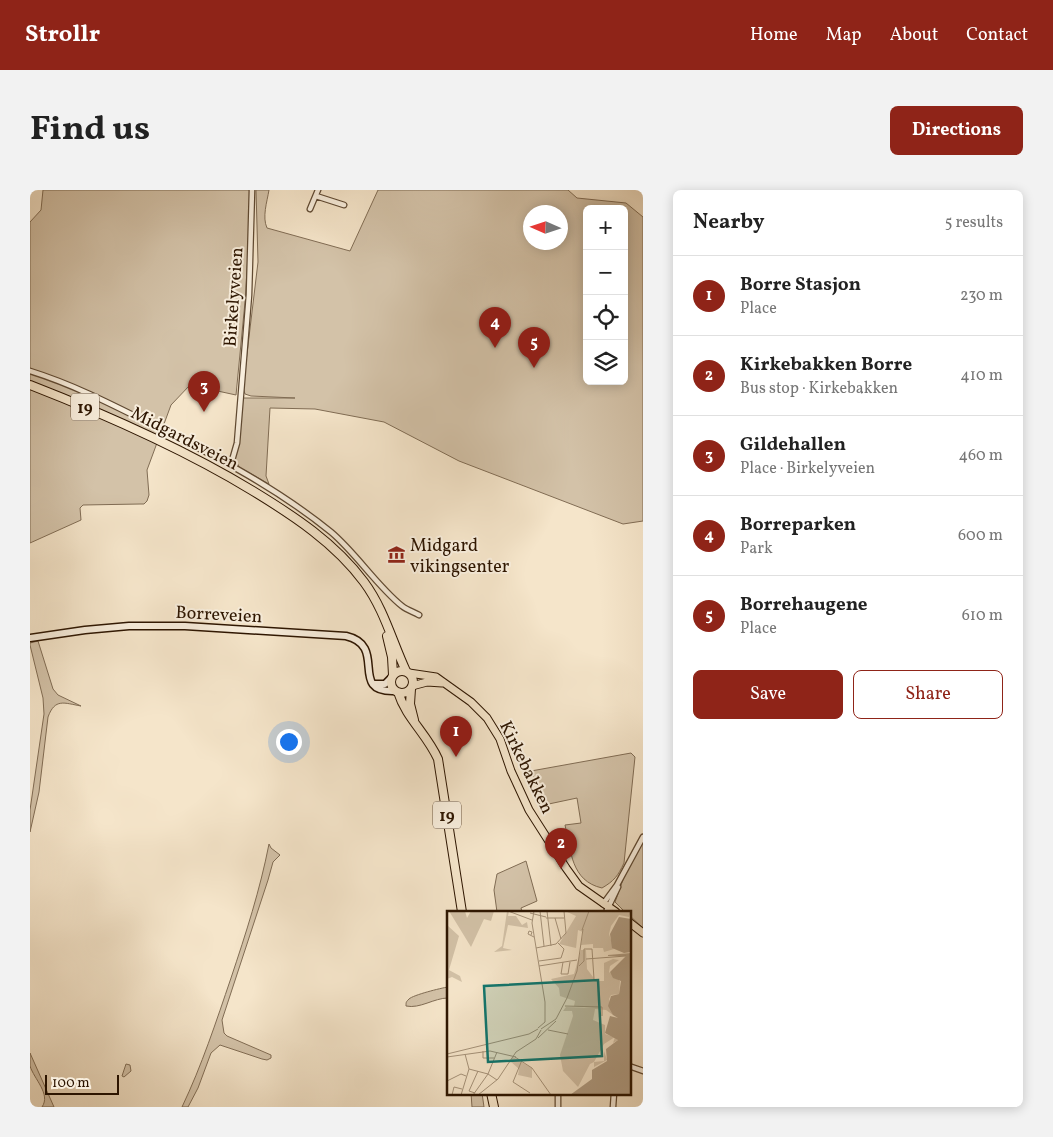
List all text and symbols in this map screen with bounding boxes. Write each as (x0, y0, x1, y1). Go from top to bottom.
text: Strollr (25, 18, 100, 52)
text: Home (750, 23, 798, 48)
text: Map (826, 23, 862, 48)
text: About (890, 23, 938, 48)
text: Contact (966, 23, 1028, 48)
text: Find us (30, 106, 150, 154)
button: Directions (890, 106, 1023, 155)
north arrow (523, 205, 568, 250)
map controls (583, 205, 628, 385)
button: + (583, 205, 628, 250)
text: Nearby (693, 208, 764, 237)
text: 5 results (945, 212, 1003, 234)
street label: Birkelyveien (219, 246, 250, 348)
button: − (583, 250, 628, 295)
text: Borre Stasjon (740, 272, 861, 298)
text: 1 (706, 285, 712, 307)
text: 230 m (960, 285, 1003, 307)
button: locate (583, 295, 628, 340)
text: Place (740, 298, 777, 320)
pin: 4 (479, 307, 511, 348)
pin: 5 (518, 327, 550, 368)
button: layers (583, 340, 628, 385)
text: Kirkebakken Borre (740, 352, 912, 378)
text: 2 (705, 365, 713, 387)
text: 410 m (960, 365, 1003, 387)
pin: 3 (188, 371, 220, 412)
text: Bus stop · Kirkebakken (740, 378, 898, 400)
road number: 19 (71, 393, 99, 420)
street label: Midgardsveien (126, 401, 243, 477)
text: Gildehallen (740, 432, 846, 458)
text: 3 (705, 445, 713, 467)
text: 460 m (959, 445, 1003, 467)
text: Place · Birkelyveien (740, 458, 875, 480)
text: Borreparken (740, 512, 856, 538)
text: 4 (704, 525, 714, 547)
text: 600 m (958, 525, 1003, 547)
place label: Midgard vikingsenter (410, 534, 510, 580)
text: Park (740, 538, 773, 560)
museum icon: Midgard vikingsenter (386, 545, 406, 565)
text: Borrehaugene (740, 592, 868, 618)
street label: Borreveien (175, 601, 263, 630)
text: 5 (705, 605, 713, 627)
text: 610 m (962, 605, 1003, 627)
text: Place (740, 618, 777, 640)
button: Save (693, 670, 843, 719)
button: Share (853, 670, 1003, 719)
pin: 1 (440, 716, 472, 757)
street label: Kirkebakken (492, 717, 559, 819)
your location (276, 729, 302, 755)
road number: 19 (433, 802, 461, 828)
pin: 2 (545, 828, 577, 869)
inset map (447, 911, 630, 1094)
scale bar (45, 1072, 119, 1095)
text: 100 m (52, 1074, 90, 1093)

